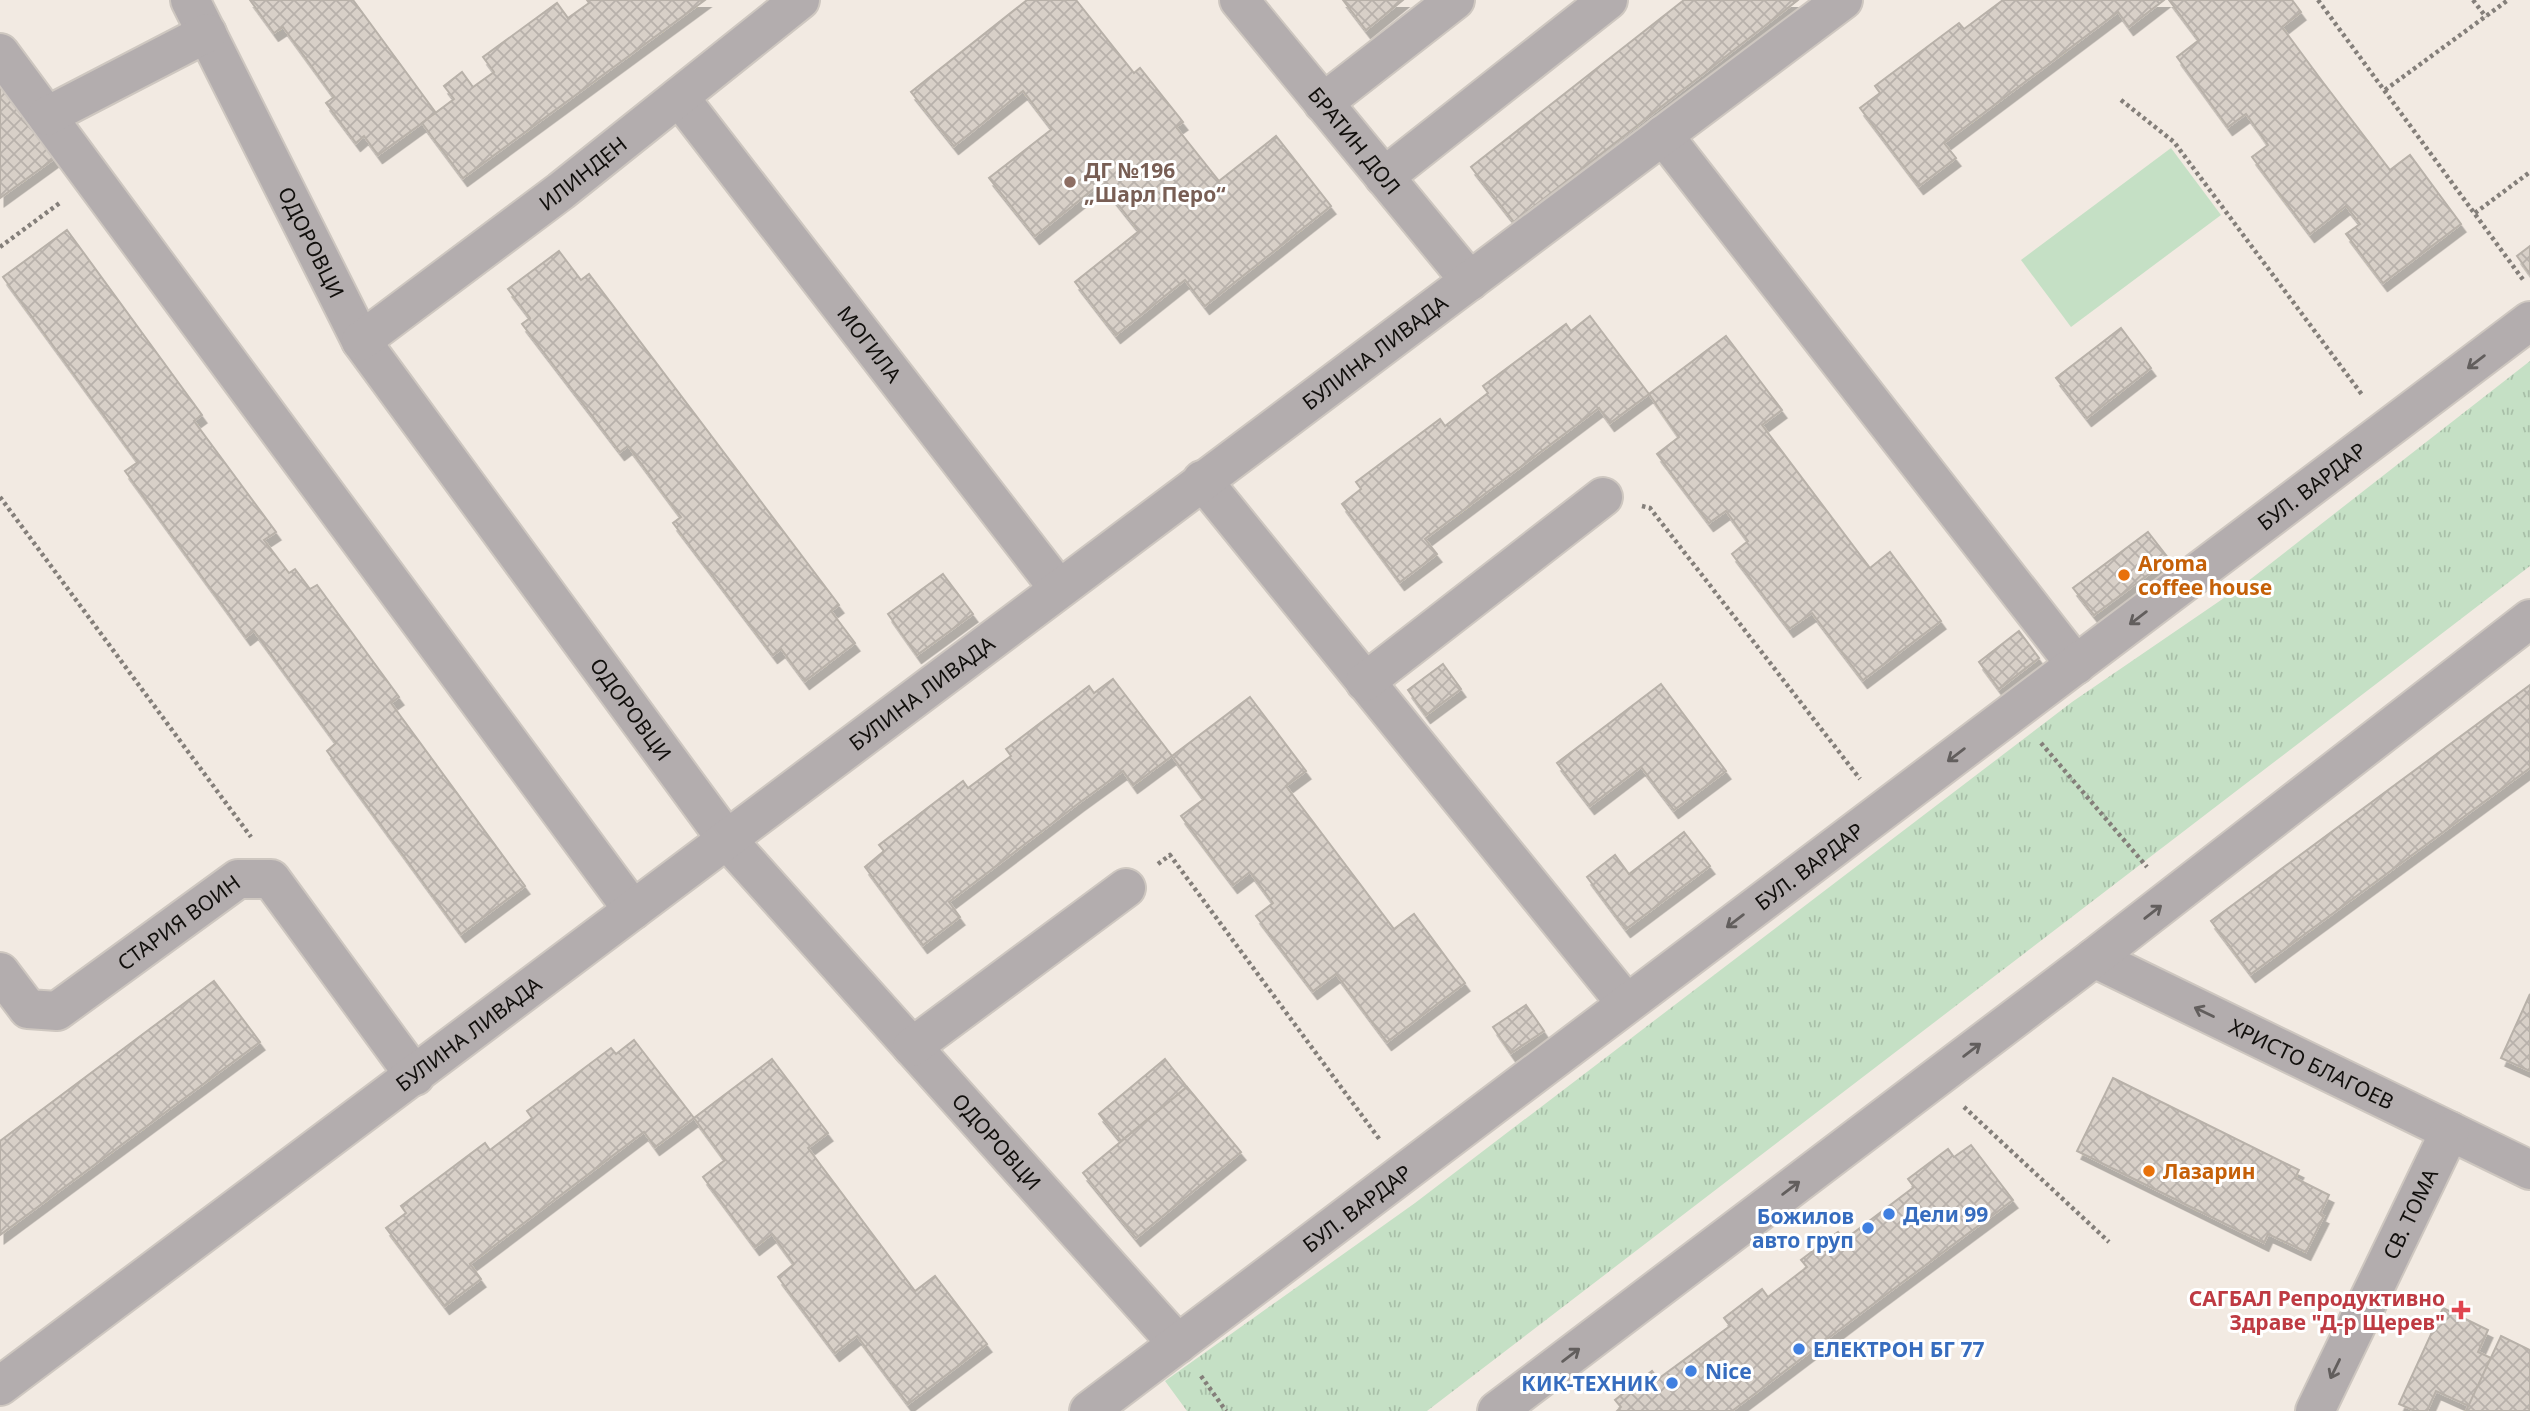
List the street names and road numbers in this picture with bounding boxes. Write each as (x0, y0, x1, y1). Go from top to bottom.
street label: БРАТИН ДОЛ (1302, 81, 1407, 200)
street label: ИЛИНДЕН (533, 130, 632, 217)
street label: ОДОРОВЦИ (272, 182, 351, 303)
street label: БУЛИНА ЛИВАДА (1296, 288, 1454, 416)
street label: МОГИЛА (831, 300, 909, 388)
street label: БУЛ. ВАРДАР (2251, 436, 2372, 536)
street label: БУЛИНА ЛИВАДА (843, 629, 1000, 757)
street label: ОДОРОВЦИ (584, 652, 678, 766)
street label: БУЛ. ВАРДАР (1749, 816, 1869, 917)
street label: СТАРИЯ ВОИН (112, 868, 246, 977)
street label: БУЛИНА ЛИВАДА (390, 970, 547, 1098)
street label: ХРИСТО БЛАГОЕВ (2225, 1012, 2399, 1116)
street label: ОДОРОВЦИ (946, 1087, 1048, 1196)
street label: БУЛ. ВАРДАР (1297, 1158, 1417, 1259)
street label: СВ. ТОМА (2376, 1163, 2444, 1264)

